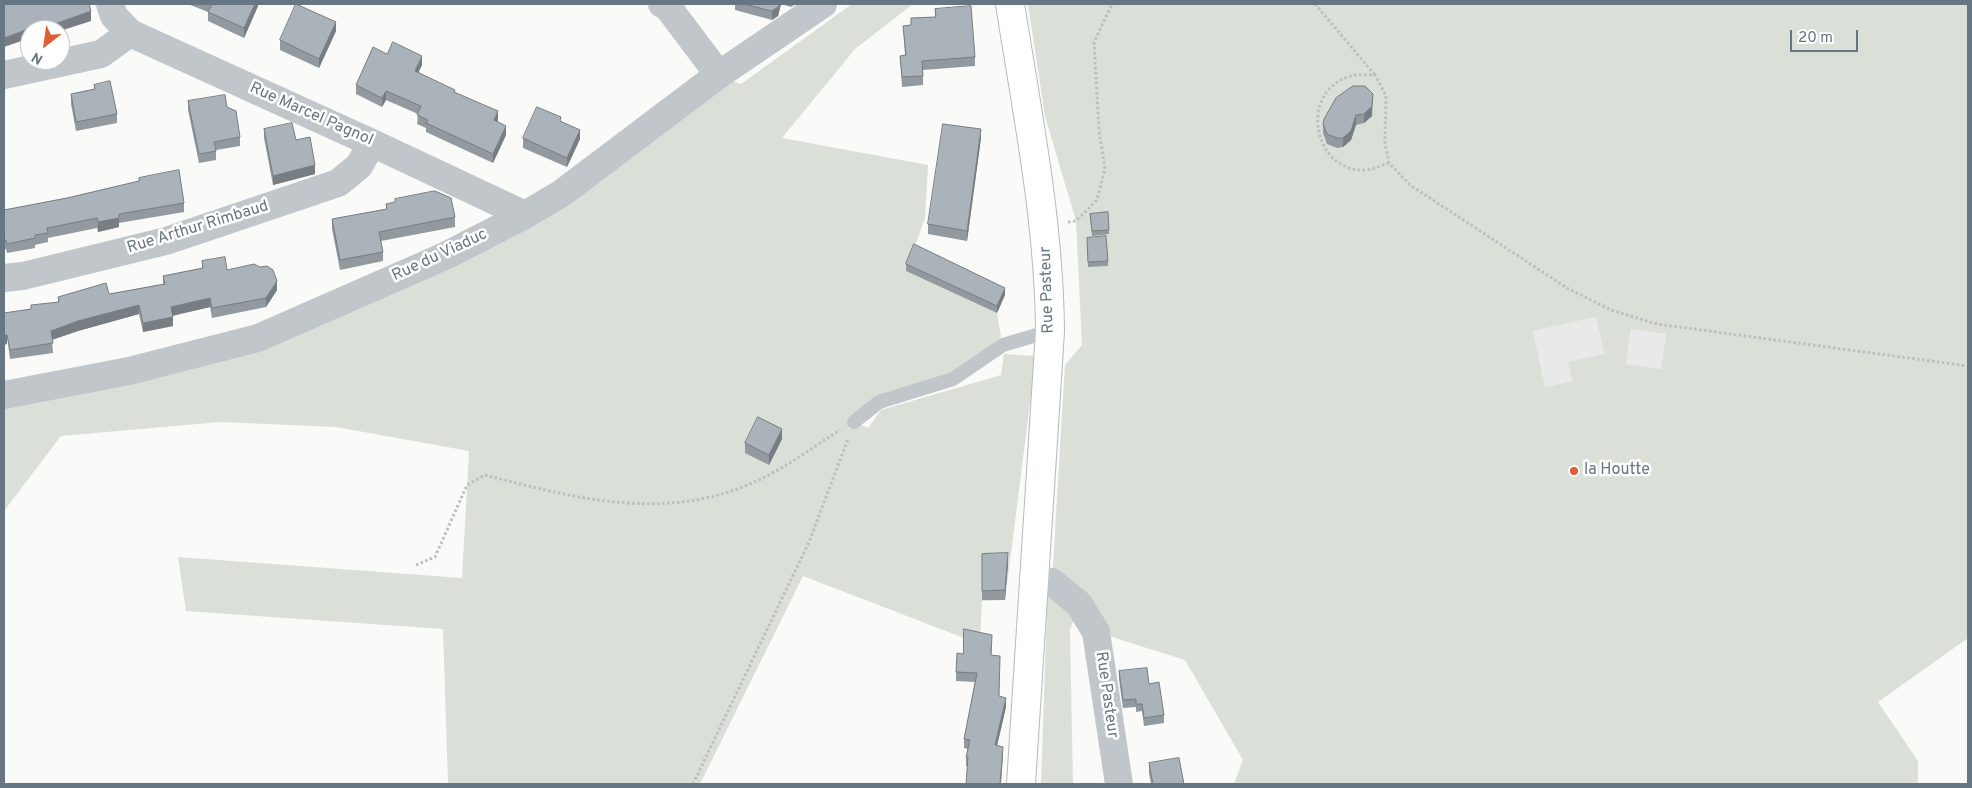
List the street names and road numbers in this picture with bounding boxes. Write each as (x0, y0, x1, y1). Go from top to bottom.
street label: Rue Marcel Pagnol (246, 79, 376, 151)
street label: Rue Arthur Rimbaud (125, 197, 271, 259)
street label: Rue du Viaduc (389, 226, 491, 286)
street label: Rue Pasteur (1037, 246, 1059, 334)
street label: Rue Pasteur (1090, 651, 1122, 739)

